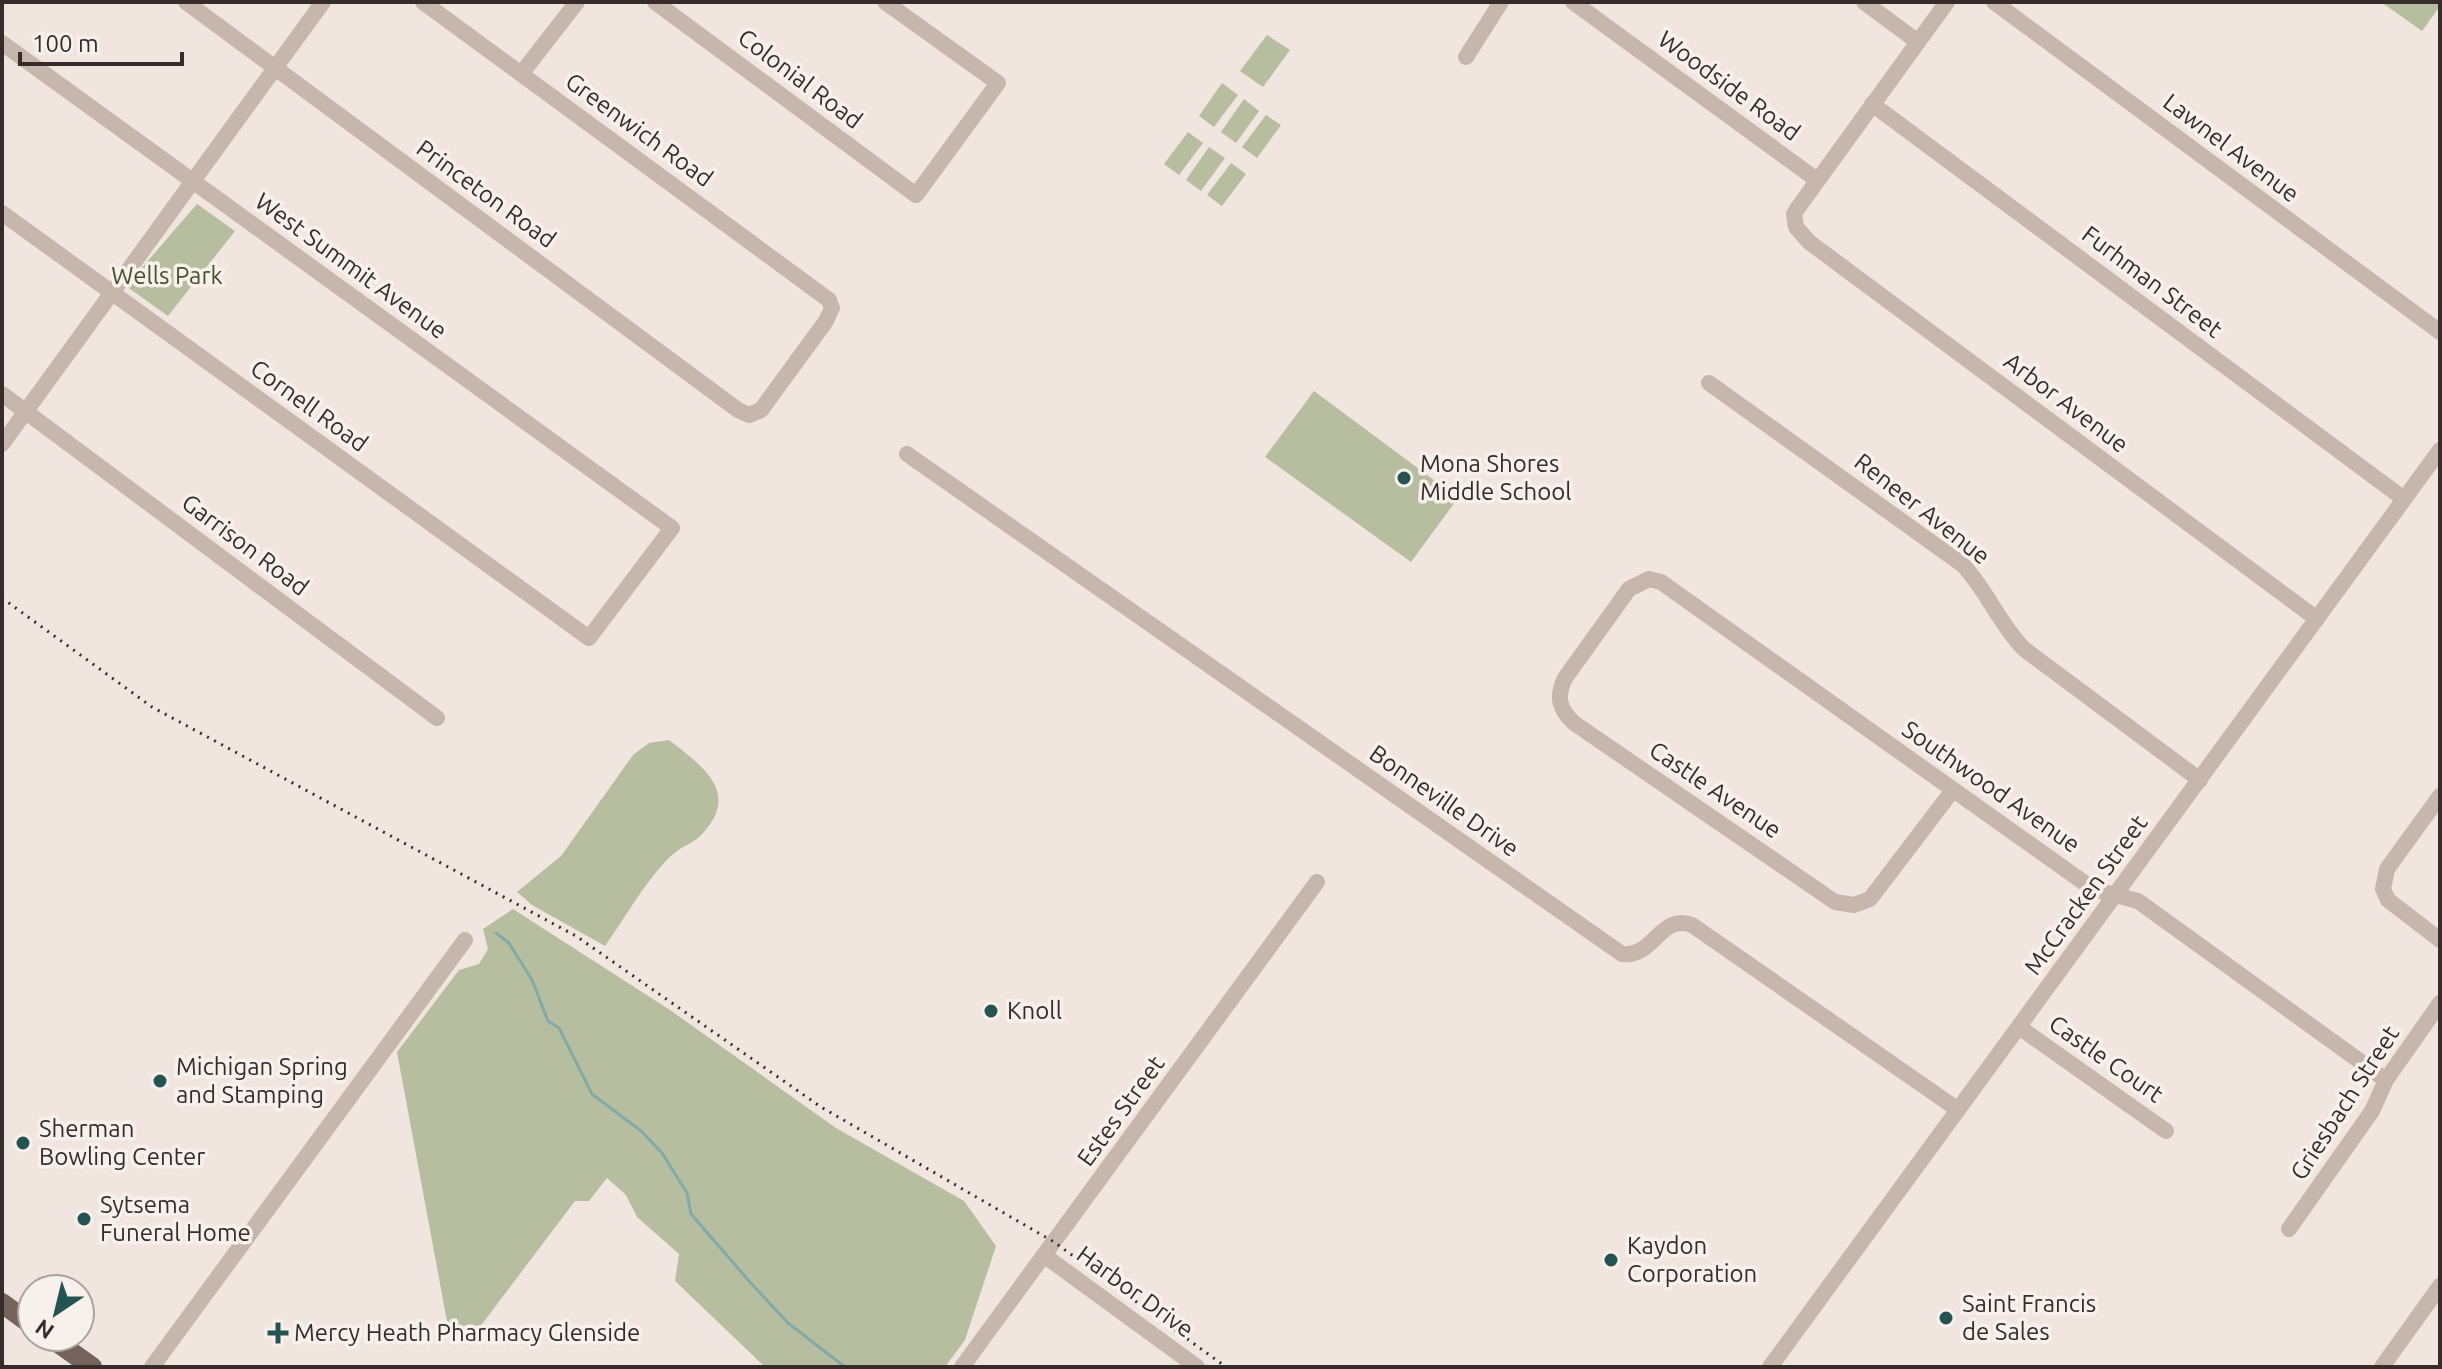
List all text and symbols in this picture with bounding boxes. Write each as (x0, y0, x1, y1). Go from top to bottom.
scale bar (20, 16, 182, 66)
street label: Colonial Road (733, 23, 868, 134)
street label: Woodside Road (1653, 25, 1805, 146)
text: 100 m (32, 30, 99, 57)
street label: Greenwich Road (560, 67, 718, 192)
street label: Lawnel Avenue (2158, 88, 2304, 207)
street label: Princeton Road (412, 134, 561, 253)
street label: West Summit Avenue (250, 187, 452, 344)
street label: Furhman Street (2077, 220, 2228, 343)
park label: Wells Park (111, 262, 223, 289)
street label: Arbor Avenue (1999, 347, 2134, 458)
street label: Cornell Road (245, 354, 373, 457)
street label: Reneer Avenue (1849, 448, 1995, 570)
place label: Mona Shores Middle School (1420, 450, 1572, 505)
marker: Mona Shores Middle School (1395, 469, 1413, 487)
street label: Garrison Road (177, 488, 314, 601)
street label: Southwood Avenue (1897, 715, 2085, 858)
street label: Castle Avenue (1644, 736, 1786, 844)
street label: Bonneville Drive (1365, 739, 1524, 862)
street label: McCracken Street (2019, 809, 2153, 980)
place label: Knoll (1007, 997, 1062, 1024)
marker: Knoll (982, 1002, 1000, 1020)
street label: Castle Court (2044, 1009, 2169, 1108)
street label: Griesbach Street (2285, 1020, 2405, 1185)
street label: Estes Street (1072, 1050, 1170, 1171)
place label: Michigan Spring and Stamping (176, 1053, 348, 1108)
marker: Michigan Spring and Stamping (151, 1072, 169, 1090)
place label: Sherman Bowling Center (39, 1115, 205, 1170)
marker: Sherman Bowling Center (14, 1134, 32, 1152)
place label: Sytsema Funeral Home (100, 1191, 251, 1246)
marker: Sytsema Funeral Home (75, 1210, 93, 1228)
place label: Kaydon Corporation (1627, 1232, 1757, 1287)
street label: Harbor Drive (1072, 1240, 1199, 1343)
marker: Kaydon Corporation (1602, 1251, 1620, 1269)
north arrow (16, 1273, 96, 1353)
place label: Saint Francis de Sales (1962, 1290, 2096, 1345)
marker: Saint Francis de Sales (1937, 1309, 1955, 1327)
text: N (30, 1315, 58, 1345)
place label: Mercy Heath Pharmacy Glenside (294, 1319, 640, 1346)
marker: Mercy Heath Pharmacy Glenside (269, 1324, 287, 1342)

